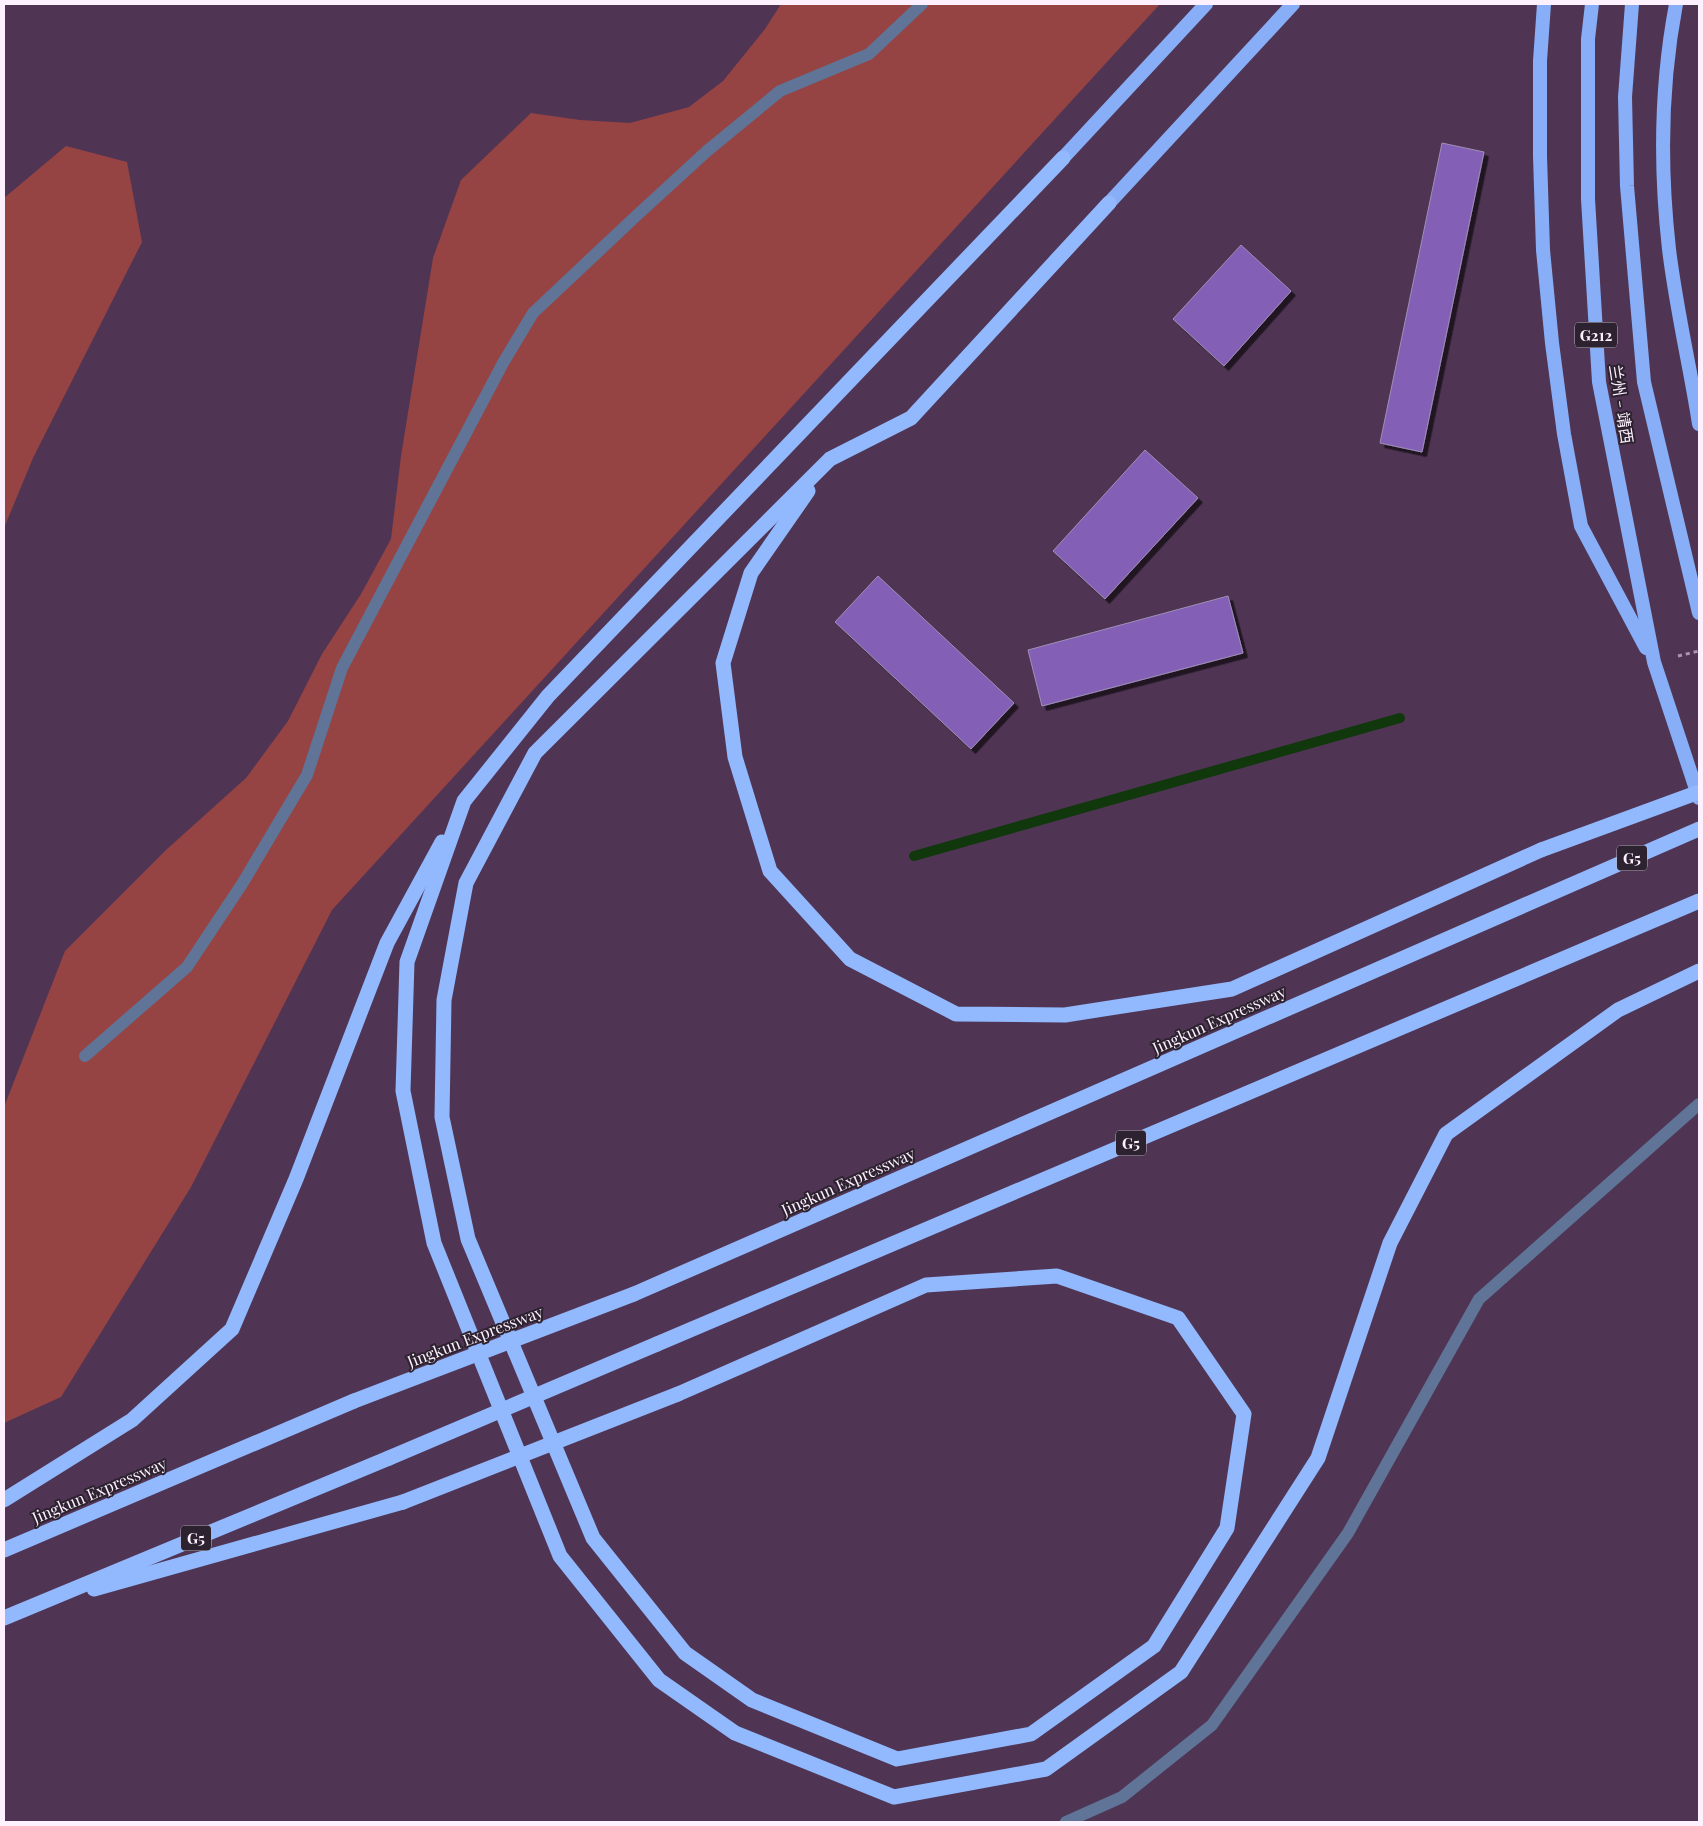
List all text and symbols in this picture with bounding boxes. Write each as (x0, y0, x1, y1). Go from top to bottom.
road number: G212 (1575, 322, 1617, 348)
street label: 兰州 - 靖西 (1605, 363, 1639, 445)
road number: G5 (1617, 846, 1647, 870)
street label: Jingkun Expressway (1148, 980, 1289, 1058)
road number: G5 (1116, 1130, 1146, 1156)
street label: Jingkun Expressway (777, 1142, 918, 1220)
street label: Jingkun Expressway (403, 1300, 546, 1372)
street label: Jingkun Expressway (28, 1452, 169, 1528)
road number: G5 (181, 1526, 211, 1550)

